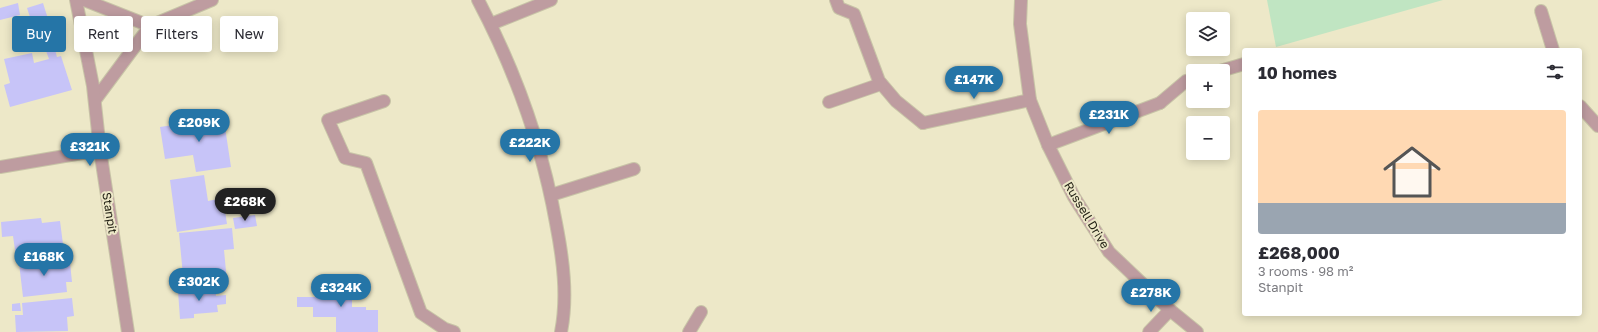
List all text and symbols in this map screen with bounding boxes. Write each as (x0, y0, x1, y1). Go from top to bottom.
map controls (1186, 12, 1230, 160)
button: layers (1186, 12, 1230, 56)
chip: Buy (12, 16, 66, 52)
chip: Rent (74, 16, 133, 52)
chip: Filters (141, 16, 212, 52)
chip: New (220, 16, 278, 52)
icon: filters (1544, 61, 1566, 83)
text: 10 homes (1258, 62, 1337, 83)
button: + (1186, 64, 1230, 108)
pin: £147K (946, 66, 1002, 100)
text: £147K (954, 71, 994, 87)
pin: £231K (1081, 101, 1137, 135)
text: £231K (1089, 106, 1129, 122)
pin: £209K (171, 109, 227, 143)
text: £209K (178, 114, 220, 130)
button: − (1186, 116, 1230, 160)
pin: £222K (502, 129, 558, 163)
pin: £321K (62, 133, 118, 167)
text: £222K (509, 134, 551, 150)
icon: home (1376, 136, 1448, 208)
text: £321K (70, 138, 110, 154)
street label: Russell Drive (1061, 179, 1113, 251)
pin: £268K (217, 188, 273, 222)
street label: Stanpit (99, 191, 121, 235)
text: £268K (224, 193, 266, 209)
text: £268,000 (1258, 242, 1340, 263)
pin: £168K (16, 243, 72, 277)
text: £168K (23, 248, 65, 264)
text: 3 rooms · 98 m² (1258, 263, 1353, 279)
pin: £302K (171, 268, 227, 302)
text: £302K (178, 273, 220, 289)
pin: £324K (313, 274, 369, 308)
text: £324K (320, 279, 362, 295)
pin: £278K (1123, 279, 1179, 313)
text: Stanpit (1258, 279, 1303, 295)
text: £278K (1130, 284, 1172, 300)

